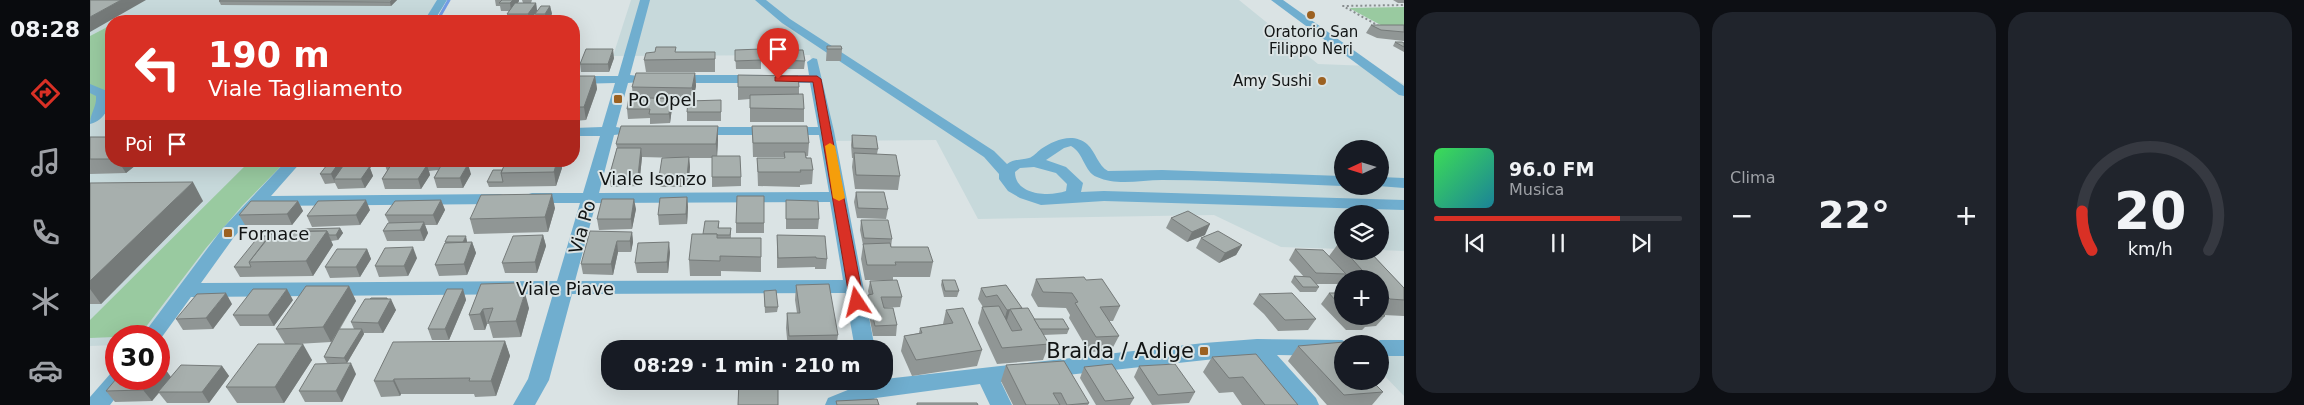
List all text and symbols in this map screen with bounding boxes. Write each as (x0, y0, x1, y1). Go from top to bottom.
marker: Oratorio San Filippo Neri (1305, 9, 1317, 21)
text: 08:28 (10, 17, 80, 42)
place label: Oratorio San Filippo Neri (1264, 23, 1358, 58)
pin (757, 28, 799, 79)
icon: left (125, 35, 190, 100)
text: 190 m (208, 35, 330, 75)
icon: arrive (764, 35, 792, 63)
place label: Amy Sushi (1233, 72, 1312, 90)
marker: Amy Sushi (1316, 75, 1328, 87)
icon: directions (28, 76, 63, 111)
text: Viale Tagliamento (208, 76, 403, 101)
place label: Po Opel (628, 89, 697, 110)
marker: Po Opel (612, 93, 624, 105)
icon: arrive (163, 130, 191, 158)
text: Poi (125, 133, 153, 155)
north arrow (1334, 140, 1389, 195)
map controls (1334, 140, 1389, 390)
icon: music (28, 145, 63, 180)
text: 96.0 FM (1509, 158, 1594, 180)
street label: Viale Isonzo (599, 168, 707, 189)
text: Clima (1730, 168, 1775, 187)
text: Musica (1509, 180, 1564, 199)
text: 20 (2114, 181, 2186, 241)
text: 22° (1818, 193, 1890, 237)
street label: Via Po (564, 198, 600, 256)
text: − (1730, 199, 1753, 232)
text: + (1955, 199, 1978, 232)
button: layers (1334, 205, 1389, 260)
icon: phone (28, 215, 63, 250)
place label: Fornace (238, 223, 309, 244)
marker: Fornace (222, 227, 234, 239)
icon: previous (1461, 229, 1489, 257)
icon: pause (1544, 229, 1572, 257)
icon: next (1627, 229, 1655, 257)
text: km/h (2127, 238, 2173, 259)
button: + (1334, 270, 1389, 325)
position arrow (830, 275, 882, 327)
street label: Viale Piave (516, 278, 614, 299)
icon: climate (28, 284, 63, 319)
speed limit sign: 30 (105, 325, 170, 390)
button: − (1334, 335, 1389, 390)
place label: Braida / Adige (1046, 339, 1194, 363)
marker: Braida / Adige (1198, 345, 1210, 357)
icon: car (28, 353, 63, 388)
text: 08:29 · 1 min · 210 m (633, 354, 861, 376)

